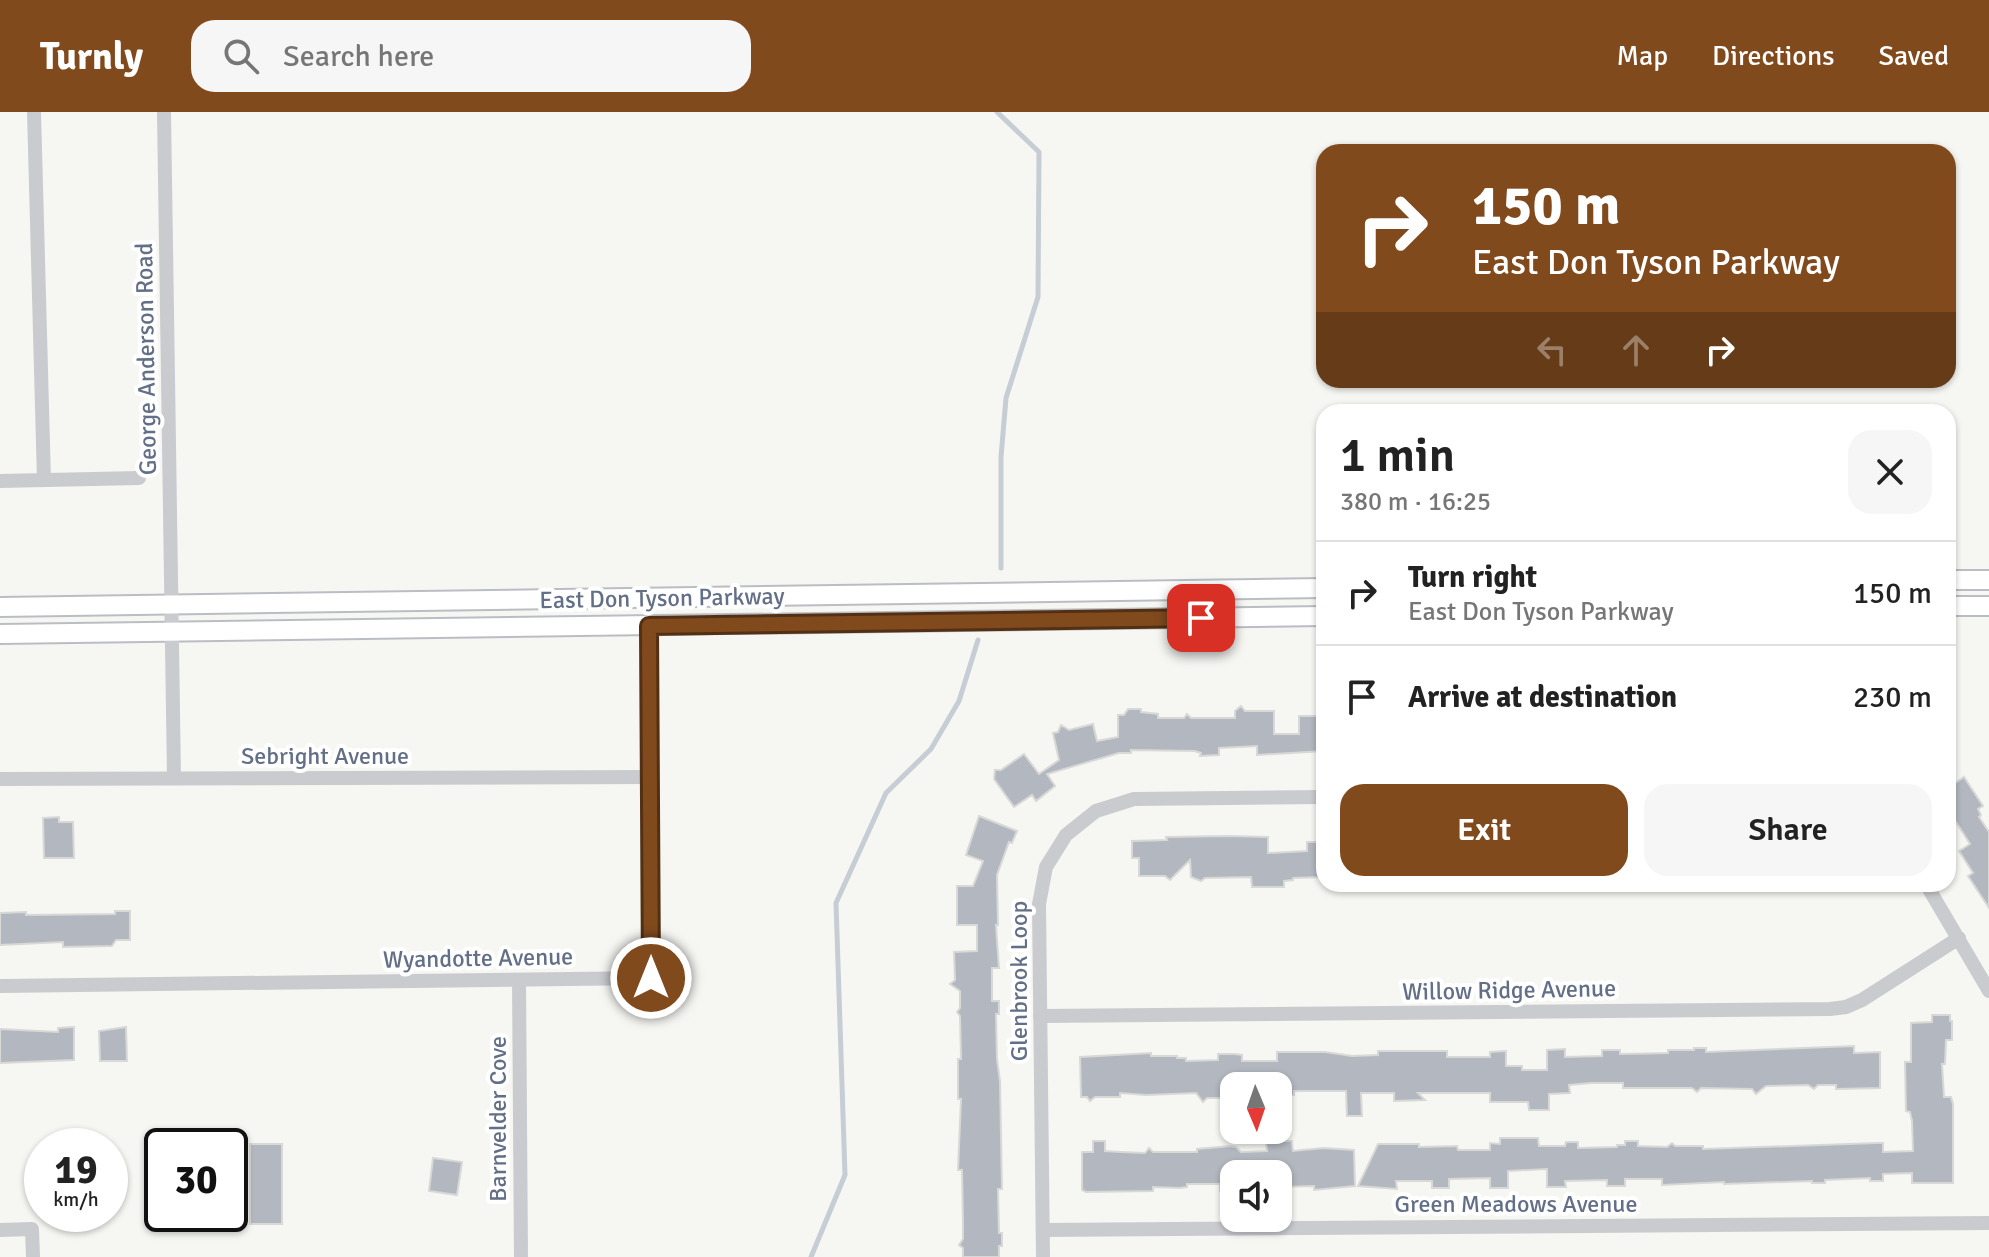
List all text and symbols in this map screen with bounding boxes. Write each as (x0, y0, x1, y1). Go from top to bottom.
search box (191, 20, 751, 92)
text: Turnly (40, 33, 143, 80)
icon: search (219, 34, 263, 78)
text: Search here (283, 38, 434, 75)
text: Map (1616, 39, 1668, 73)
text: Directions (1712, 39, 1834, 73)
text: Saved (1878, 39, 1949, 73)
text: 150 m (1472, 171, 1620, 240)
icon: right (1340, 176, 1444, 280)
text: East Don Tyson Parkway (1472, 240, 1840, 285)
street label: George Anderson Road (129, 242, 163, 476)
icon: left (1530, 328, 1574, 372)
icon: ahead (1614, 328, 1658, 372)
icon: right (1698, 328, 1742, 372)
text: 1 min (1340, 426, 1455, 485)
button: close (1848, 430, 1932, 514)
text: 380 m · 16:25 (1340, 486, 1491, 518)
text: Turn right (1408, 559, 1537, 596)
icon: right (1340, 571, 1384, 615)
text: 150 m (1853, 575, 1932, 612)
street label: East Don Tyson Parkway (539, 581, 785, 615)
pin (1167, 584, 1235, 652)
icon: arrive (1179, 596, 1223, 640)
text: East Don Tyson Parkway (1408, 596, 1674, 628)
icon: arrive (1340, 675, 1384, 719)
text: Arrive at destination (1408, 679, 1677, 716)
text: 230 m (1853, 679, 1932, 716)
street label: Sebright Avenue (241, 741, 409, 771)
button: Exit (1340, 784, 1628, 876)
button: Share (1644, 784, 1932, 876)
street label: Glenbrook Loop (1004, 901, 1034, 1061)
position arrow (609, 936, 693, 1020)
street label: Wyandotte Avenue (383, 941, 573, 975)
street label: Willow Ridge Avenue (1402, 973, 1616, 1007)
street label: Barnvelder Cove (483, 1036, 513, 1202)
north arrow (1220, 1072, 1292, 1144)
map controls (1220, 1072, 1292, 1232)
speed limit sign: 30 (144, 1128, 248, 1232)
text: 19 (54, 1145, 98, 1195)
button: sound (1220, 1160, 1292, 1232)
text: km/h (53, 1187, 99, 1212)
street label: Green Meadows Avenue (1395, 1189, 1637, 1219)

